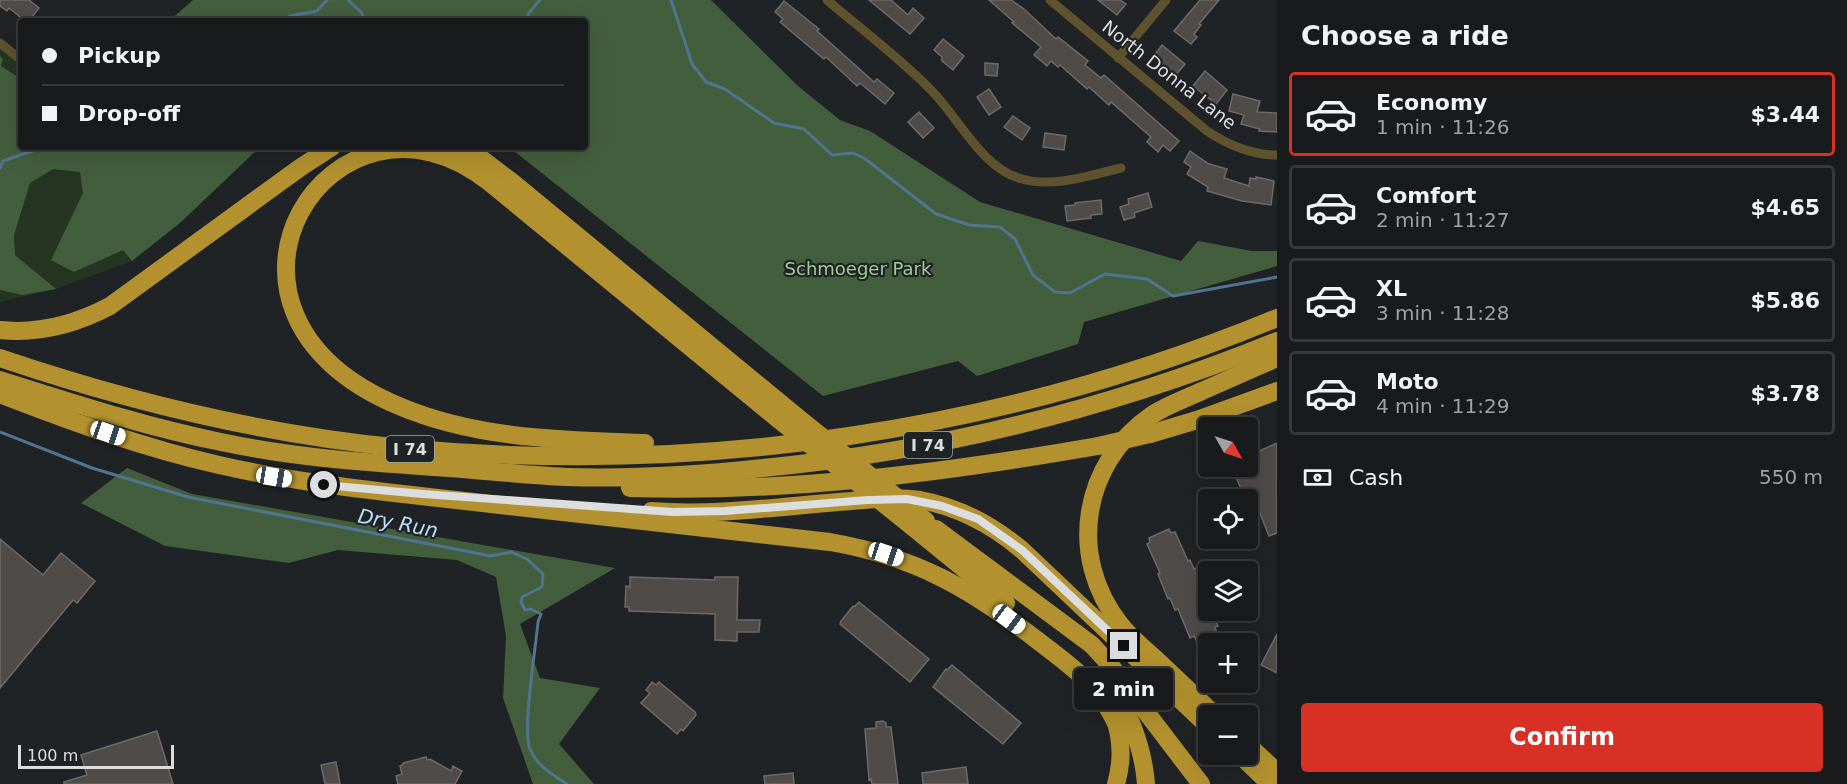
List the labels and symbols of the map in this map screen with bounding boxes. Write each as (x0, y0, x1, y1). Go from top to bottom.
street label: North Donna Lane (1098, 16, 1240, 133)
park label: Schmoeger Park (785, 258, 932, 279)
north arrow (1198, 417, 1258, 477)
car (88, 419, 128, 447)
road number: I 74 (904, 432, 952, 458)
road number: I 74 (386, 436, 434, 462)
car (255, 465, 293, 489)
route start (310, 471, 337, 498)
water label: Dry Run (356, 503, 440, 543)
car (866, 540, 906, 568)
car (989, 601, 1029, 637)
route end (1110, 632, 1137, 659)
callout: 2 min (1074, 667, 1174, 709)
scale bar (18, 742, 174, 770)

